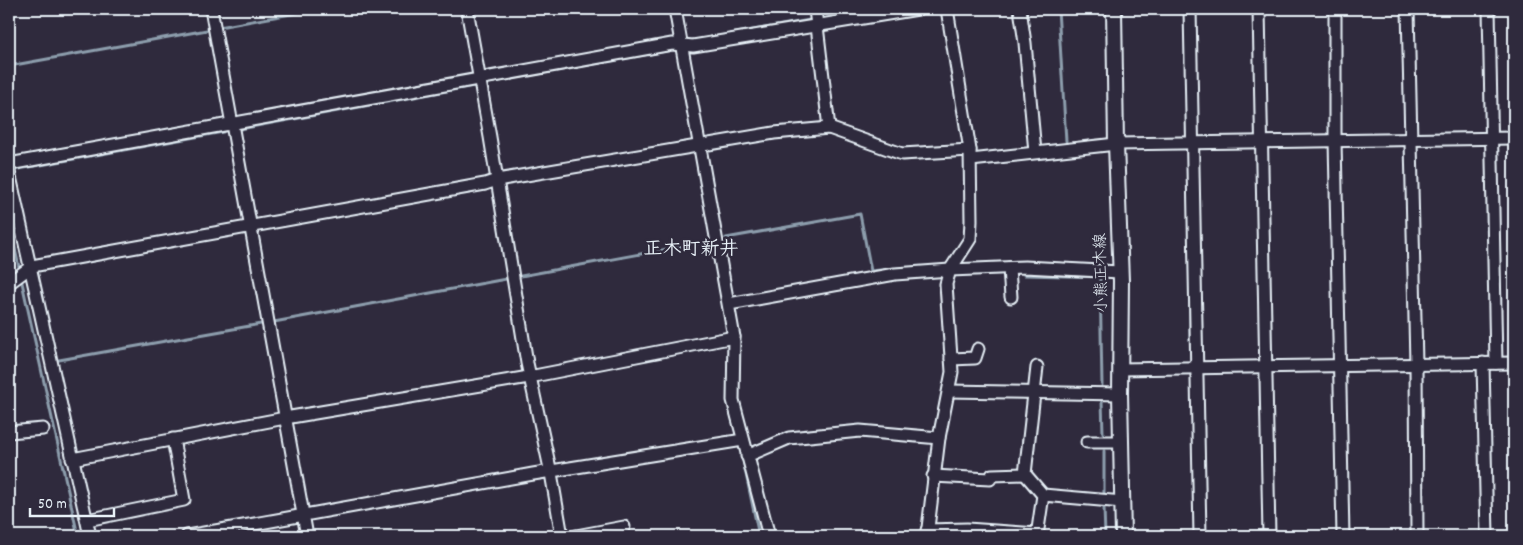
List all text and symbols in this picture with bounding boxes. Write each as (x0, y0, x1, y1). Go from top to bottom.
street label: 小熊正木線 (1090, 233, 1114, 313)
district label: 正木町新井 (643, 237, 739, 264)
scale bar (30, 485, 114, 517)
text: 50 m (38, 494, 67, 516)

